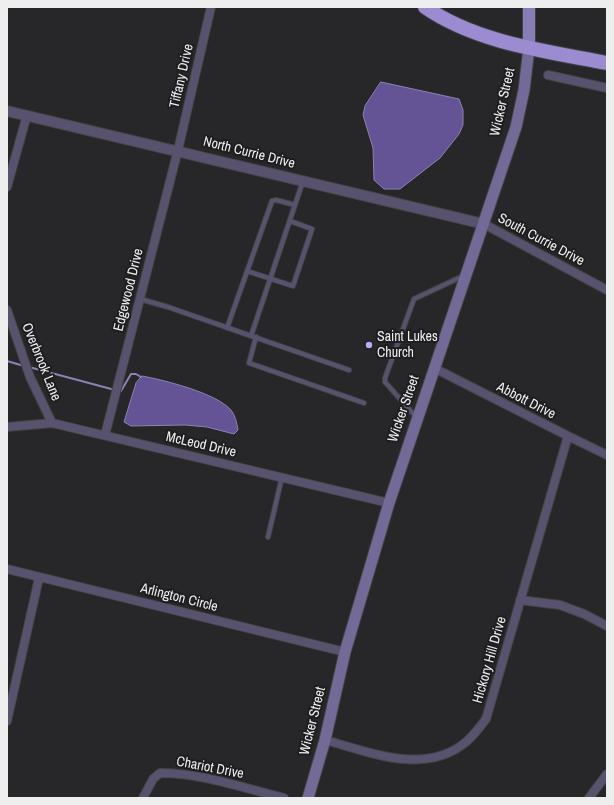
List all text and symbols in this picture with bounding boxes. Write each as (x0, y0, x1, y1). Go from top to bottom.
street label: Tiffany Drive (166, 42, 198, 110)
street label: Wicker Street (487, 66, 519, 138)
street label: North Currie Drive (201, 134, 297, 172)
street label: South Currie Drive (495, 210, 587, 270)
street label: Edgewood Drive (111, 247, 147, 333)
street label: Overbrook Lane (18, 321, 64, 403)
place label: Saint Lukes Church (377, 329, 438, 362)
marker: Saint Lukes Church (364, 340, 374, 350)
street label: Wicker Street (385, 373, 423, 445)
street label: Abbott Drive (494, 379, 558, 423)
street label: McLeod Drive (164, 429, 238, 461)
street label: Arlington Circle (139, 580, 219, 616)
street label: Hickory Hill Drive (470, 615, 510, 705)
street label: Wicker Street (296, 685, 330, 757)
street label: Chariot Drive (175, 753, 245, 783)

